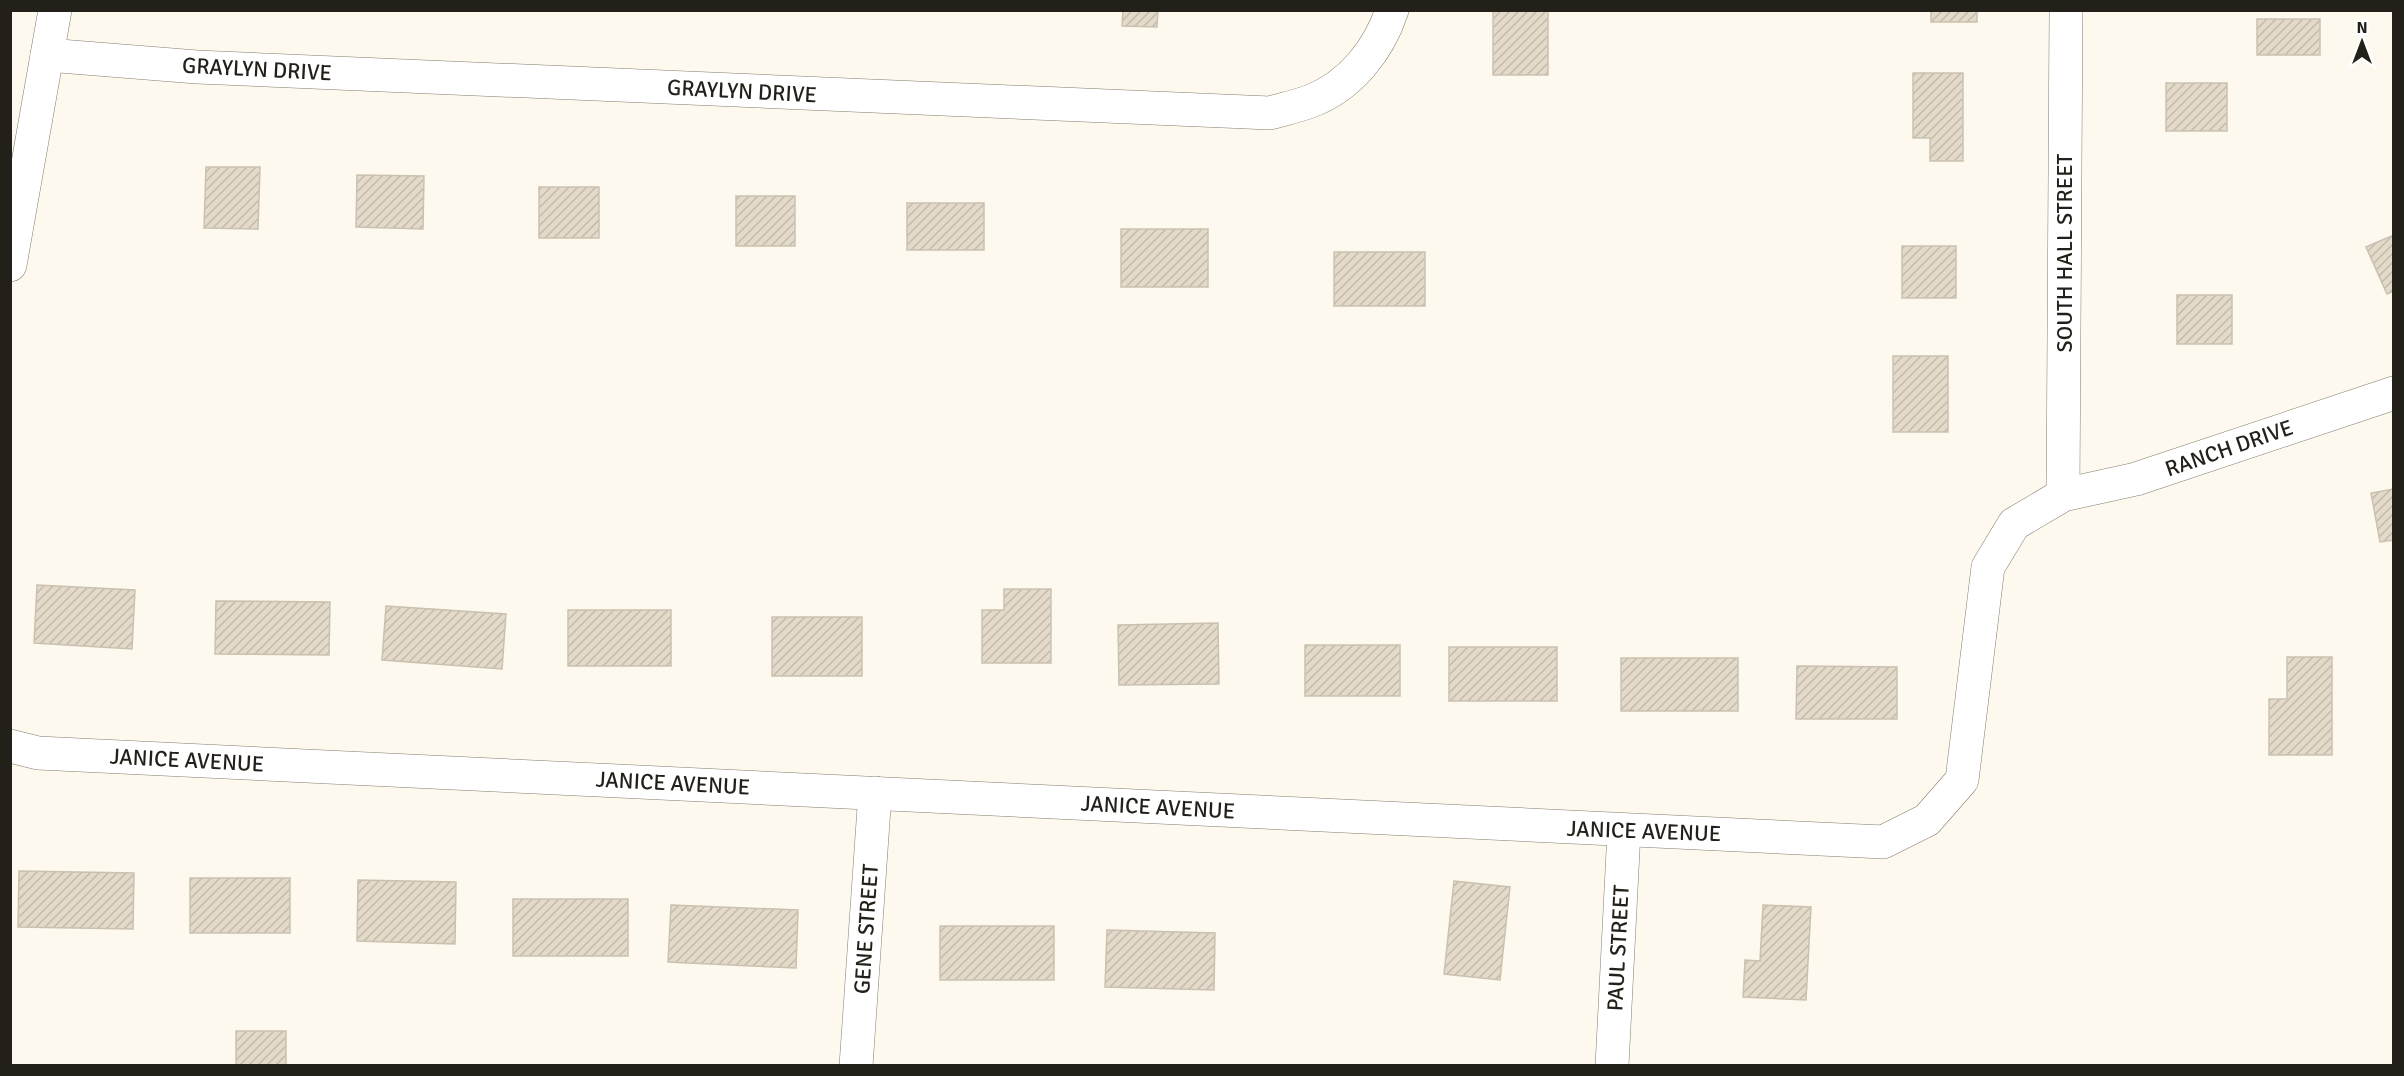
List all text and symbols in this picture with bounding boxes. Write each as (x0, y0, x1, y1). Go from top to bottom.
north arrow (2332, 12, 2392, 72)
text: N (2356, 18, 2368, 38)
street label: GRAYLYN DRIVE (181, 52, 333, 86)
street label: GRAYLYN DRIVE (666, 74, 818, 108)
street label: SOUTH HALL STREET (2051, 153, 2078, 352)
street label: RANCH DRIVE (2161, 413, 2297, 483)
street label: JANICE AVENUE (109, 742, 265, 778)
street label: JANICE AVENUE (595, 765, 751, 801)
street label: JANICE AVENUE (1080, 789, 1236, 825)
street label: JANICE AVENUE (1566, 815, 1722, 847)
street label: GENE STREET (848, 863, 884, 995)
street label: PAUL STREET (1601, 884, 1635, 1012)

